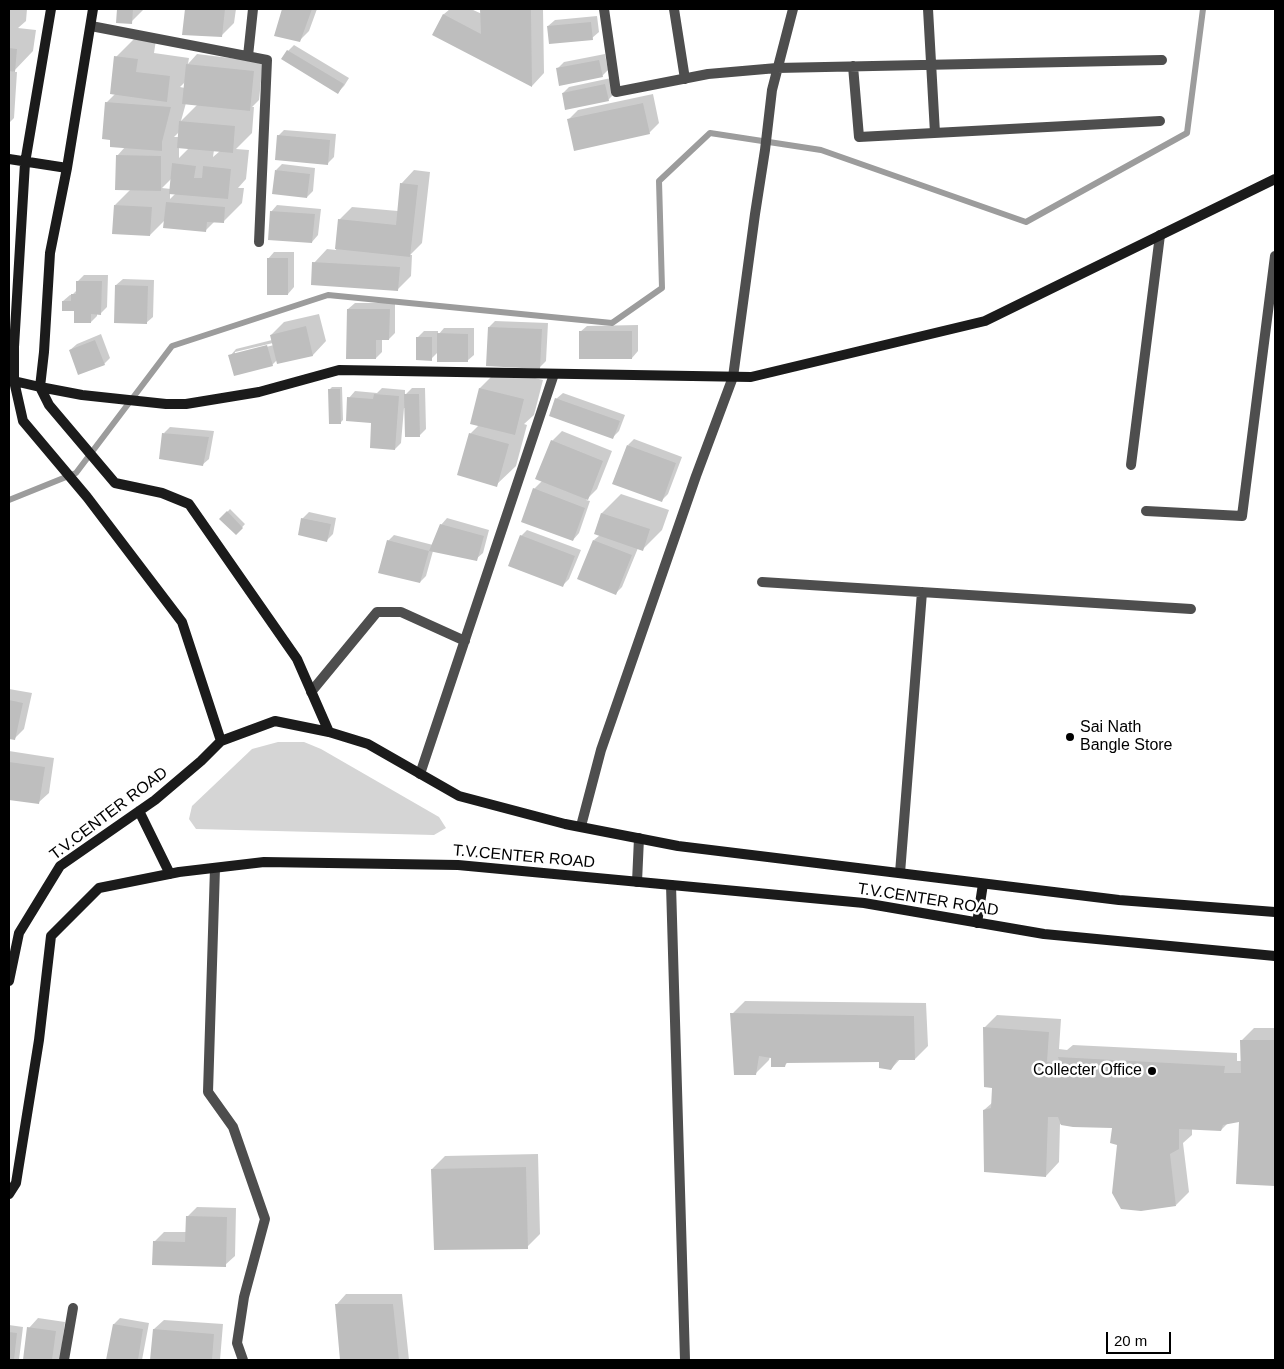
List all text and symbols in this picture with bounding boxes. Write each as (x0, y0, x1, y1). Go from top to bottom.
place label: Sai Nath Bangle Store (1080, 718, 1173, 756)
marker: Sai Nath Bangle Store (1064, 731, 1076, 743)
street label: T.V.CENTER ROAD (46, 763, 172, 865)
street label: T.V.CENTER ROAD (452, 841, 596, 873)
street label: T.V.CENTER ROAD (856, 879, 1000, 921)
place label: Collecter Office (1033, 1061, 1142, 1081)
marker: Collecter Office (1146, 1065, 1158, 1077)
scale bar (1109, 1322, 1174, 1354)
text: 20 m (1114, 1332, 1147, 1349)

